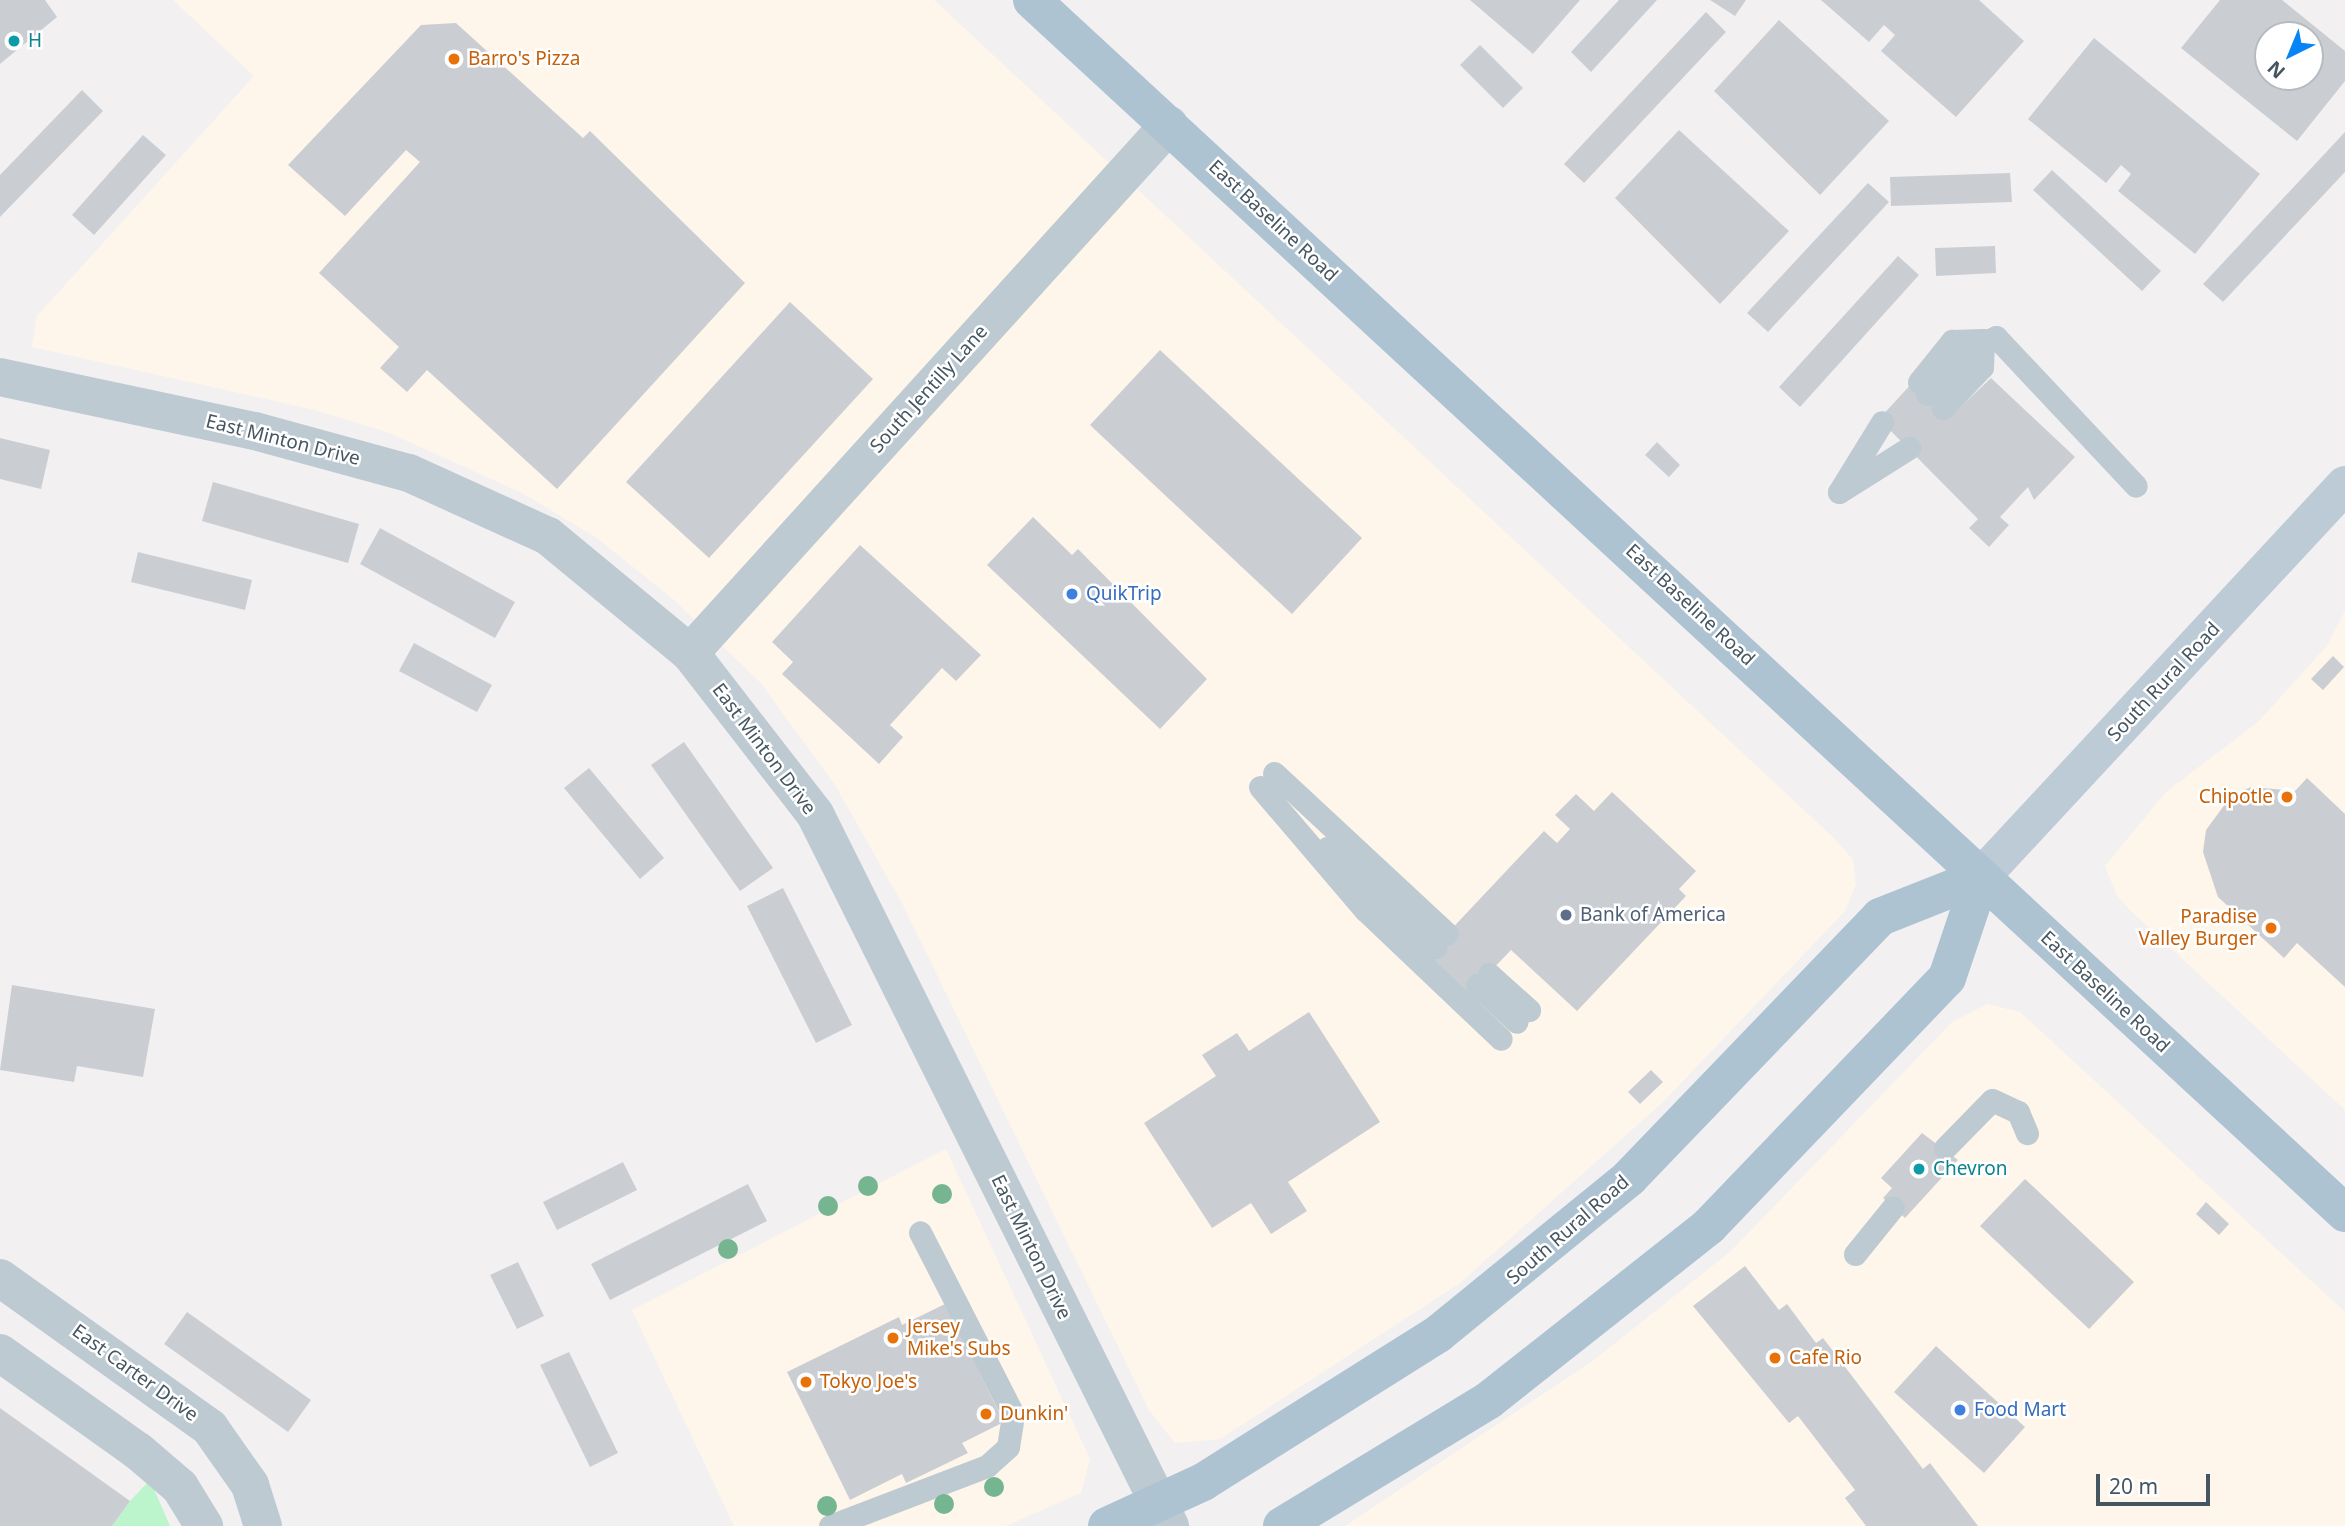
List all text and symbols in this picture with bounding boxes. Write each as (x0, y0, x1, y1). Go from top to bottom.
north arrow (2254, 21, 2324, 91)
place label: H (28, 30, 42, 52)
marker: H (6, 33, 22, 49)
place label: Barro's Pizza (468, 48, 580, 70)
marker: Barro's Pizza (446, 51, 462, 67)
text: N (2262, 55, 2291, 85)
street label: East Baseline Road (1204, 155, 1342, 287)
street label: South Jentilly Lane (866, 320, 992, 458)
street label: East Minton Drive (204, 410, 362, 470)
street label: East Baseline Road (1621, 539, 1759, 671)
place label: QuikTrip (1086, 583, 1162, 605)
marker: QuikTrip (1064, 586, 1080, 602)
street label: South Rural Road (2103, 618, 2225, 746)
street label: East Minton Drive (707, 679, 821, 819)
place label: Chipotle (2199, 786, 2273, 808)
marker: Chipotle (2279, 789, 2295, 805)
place label: Bank of America (1580, 904, 1726, 926)
place label: Paradise Valley Burger (2139, 906, 2257, 950)
marker: Bank of America (1558, 907, 1574, 923)
marker: Paradise Valley Burger (2263, 920, 2279, 936)
street label: East Baseline Road (2036, 926, 2174, 1058)
place label: Chevron (1933, 1158, 2007, 1180)
marker: Chevron (1911, 1161, 1927, 1177)
street label: East Minton Drive (986, 1171, 1076, 1323)
street label: South Rural Road (1502, 1171, 1634, 1289)
place label: Jersey Mike's Subs (907, 1316, 1011, 1360)
street label: East Carter Drive (68, 1320, 202, 1426)
marker: Jersey Mike's Subs (885, 1330, 901, 1346)
place label: Cafe Rio (1789, 1347, 1862, 1369)
marker: Cafe Rio (1767, 1350, 1783, 1366)
place label: Tokyo Joe's (820, 1371, 917, 1393)
marker: Tokyo Joe's (798, 1374, 814, 1390)
place label: Food Mart (1974, 1399, 2066, 1421)
marker: Food Mart (1952, 1402, 1968, 1418)
place label: Dunkin' (1000, 1403, 1068, 1425)
marker: Dunkin' (978, 1406, 994, 1422)
scale bar (2100, 1460, 2214, 1504)
text: 20 m (2109, 1472, 2158, 1500)

